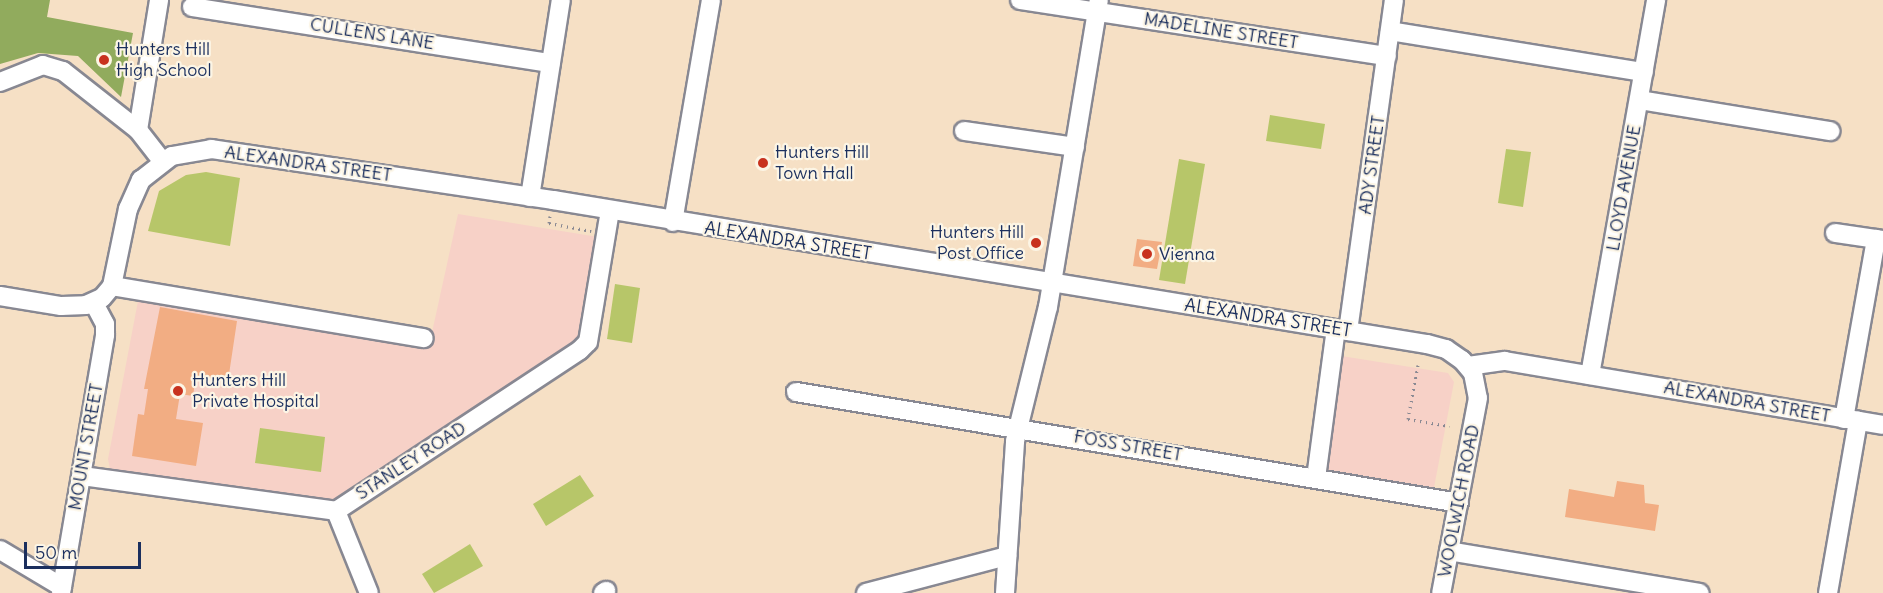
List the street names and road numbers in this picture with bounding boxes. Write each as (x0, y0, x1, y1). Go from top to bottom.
street label: MADELINE STREET (1142, 8, 1300, 54)
street label: CULLENS LANE (308, 14, 436, 54)
street label: ADY STREET (1354, 114, 1390, 216)
street label: LLOYD AVENUE (1602, 123, 1646, 253)
street label: ALEXANDRA STREET (223, 142, 393, 186)
street label: ALEXANDRA STREET (703, 217, 873, 265)
street label: ALEXANDRA STREET (1183, 294, 1353, 342)
street label: ALEXANDRA STREET (1662, 377, 1832, 427)
street label: MOUNT STREET (64, 382, 108, 512)
street label: STANLEY ROAD (352, 417, 470, 505)
street label: WOOLWICH ROAD (1434, 423, 1484, 579)
street label: FOSS STREET (1072, 426, 1184, 466)

